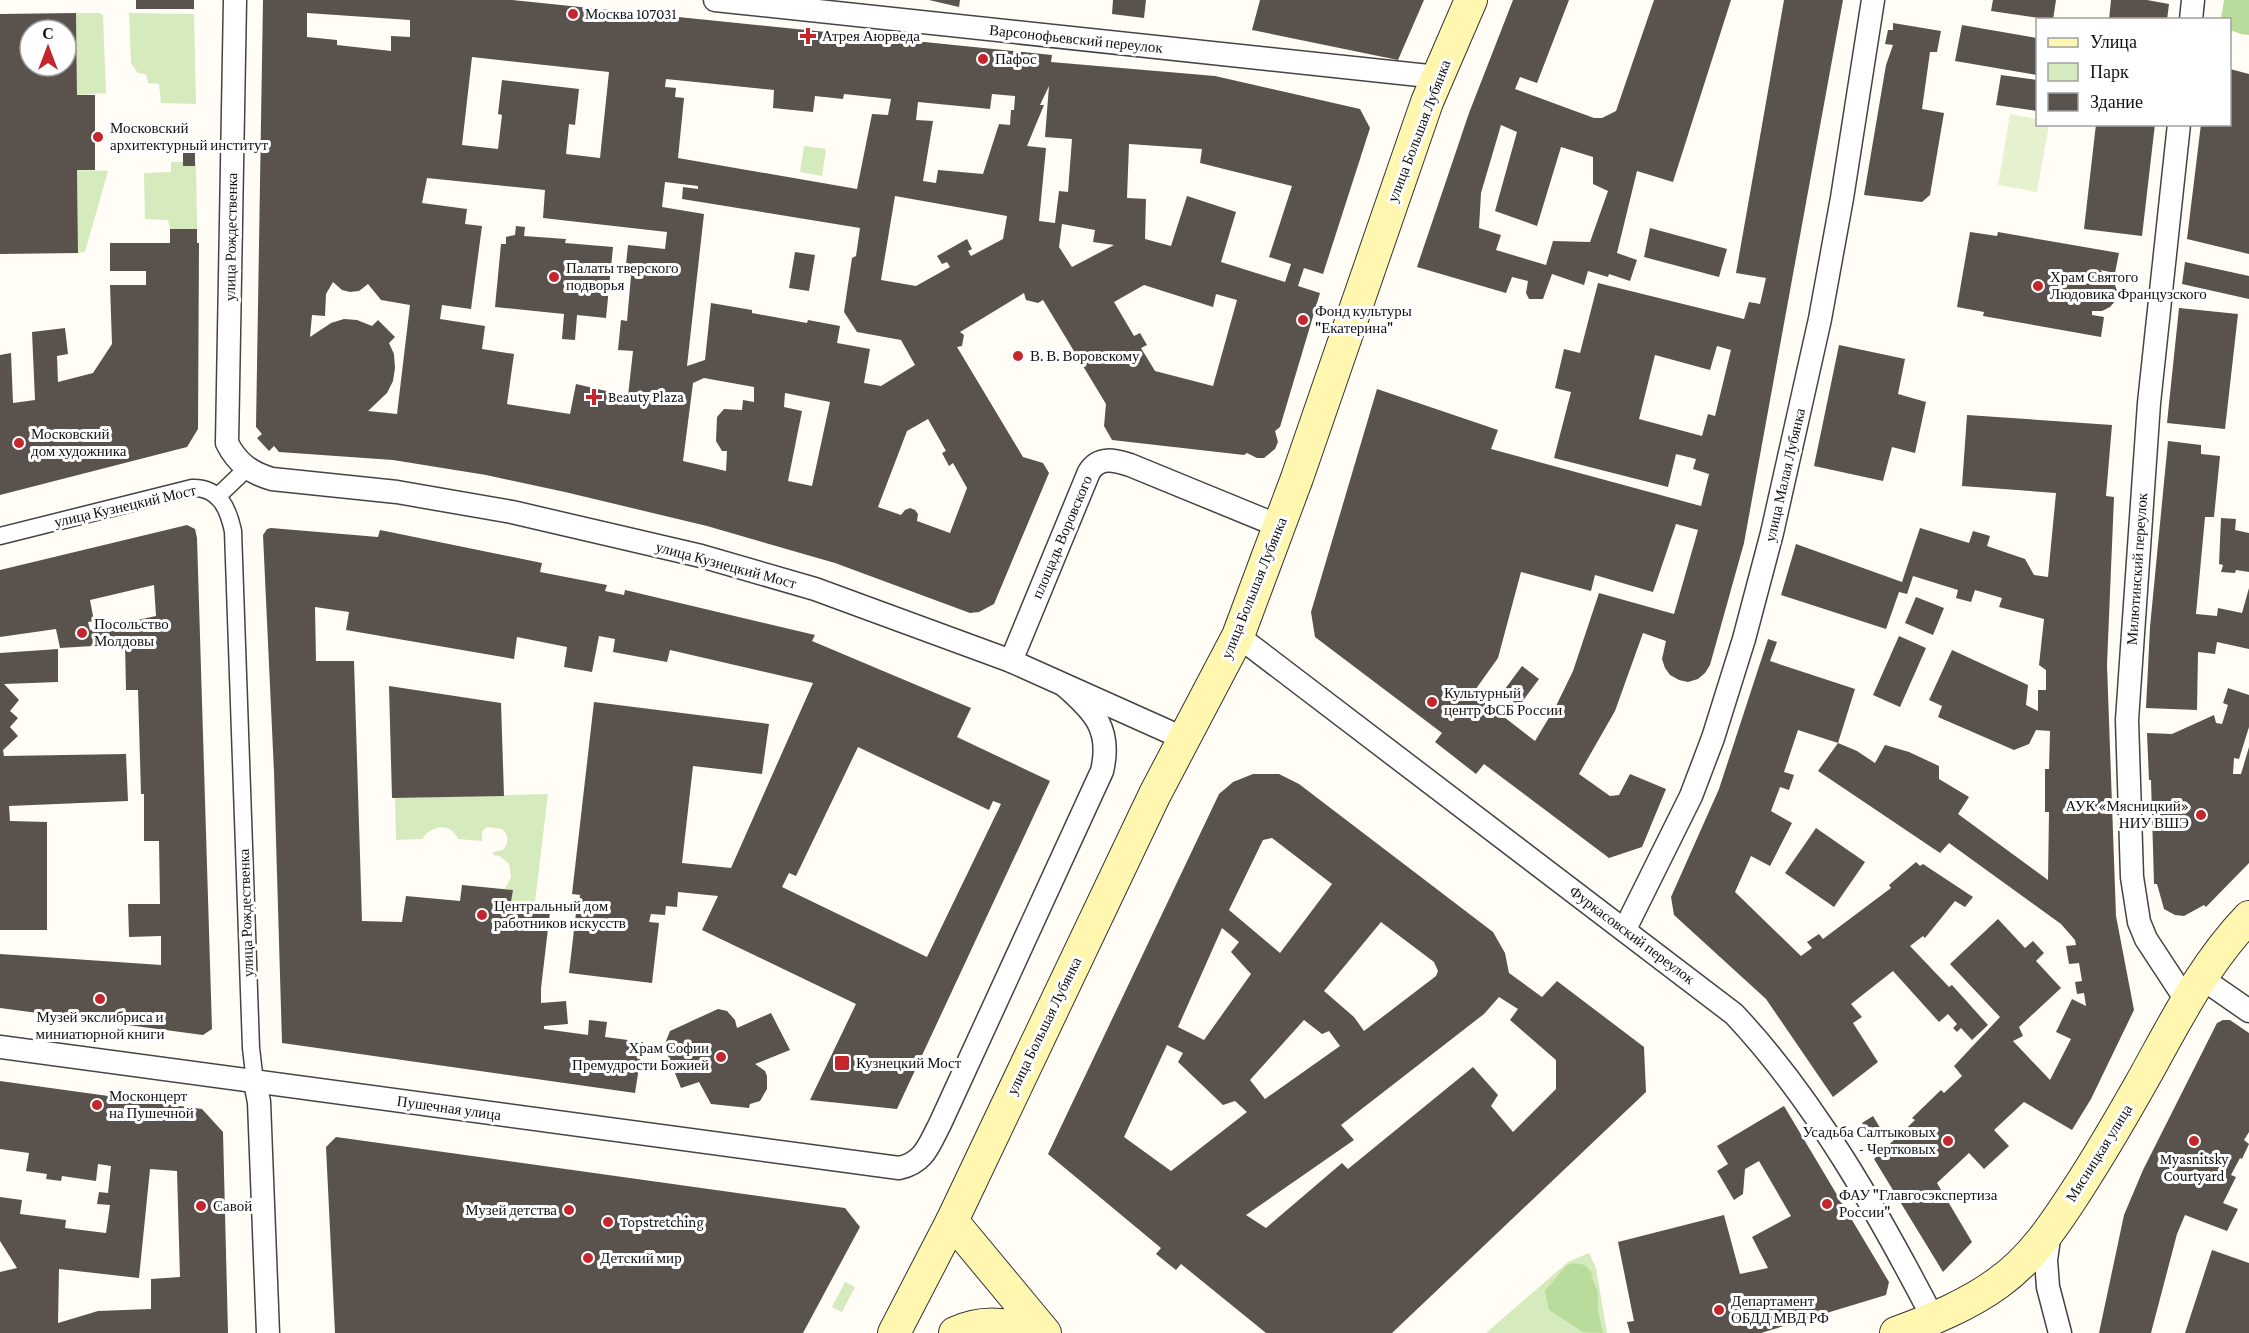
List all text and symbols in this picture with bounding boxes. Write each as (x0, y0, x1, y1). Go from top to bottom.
place label: Москва 107031 (585, 6, 676, 22)
marker: Москва 107031 (566, 7, 580, 21)
north arrow (18, 18, 78, 78)
legend (2036, 18, 2231, 126)
street label: Варсонофьевский переулок (988, 22, 1164, 56)
text: С (42, 25, 54, 42)
marker: Атрея Аюрведа (799, 27, 817, 45)
place label: Атрея Аюрведа (822, 28, 920, 44)
text: Улица (2090, 32, 2137, 52)
place label: Пафос (995, 51, 1037, 67)
marker: Пафос (976, 52, 990, 66)
street label: улица Большая Лубянка (1384, 57, 1454, 204)
text: Парк (2090, 62, 2129, 82)
text: Здание (2090, 92, 2143, 112)
place label: Московский архитектурный институт (110, 120, 268, 153)
marker: Московский архитектурный институт (91, 130, 105, 144)
street label: улица Рождественка (222, 172, 240, 301)
place label: Палаты тверского подворья (566, 260, 679, 293)
place label: Храм Святого Людовика Французского (2050, 269, 2207, 302)
marker: Палаты тверского подворья (547, 270, 561, 284)
marker: Храм Святого Людовика Французского (2031, 279, 2045, 293)
place label: Фонд культуры "Екатерина" (1315, 303, 1412, 336)
marker: Фонд культуры "Екатерина" (1296, 313, 1310, 327)
place label: В. В. Воровскому (1030, 348, 1140, 364)
marker: В. В. Воровскому (1011, 349, 1025, 363)
marker: Beauty Plaza (585, 388, 603, 406)
place label: Beauty Plaza (608, 389, 684, 406)
street label: улица Малая Лубянка (1762, 406, 1808, 543)
place label: Московский дом художника (31, 426, 127, 459)
marker: Московский дом художника (12, 436, 26, 450)
street label: площадь Воровского (1029, 473, 1095, 601)
street label: улица Кузнецкий Мост (53, 482, 198, 530)
street label: Милютинский переулок (2124, 491, 2150, 646)
street label: улица Большая Лубянка (1218, 515, 1290, 661)
street label: улица Кузнецкий Мост (654, 538, 799, 592)
place label: Посольство Молдовы (94, 616, 169, 649)
marker: Посольство Молдовы (75, 626, 89, 640)
place label: Культурный центр ФСБ России (1444, 685, 1562, 718)
marker: Культурный центр ФСБ России (1425, 695, 1439, 709)
place label: АУК «Мясницкий» НИУ ВШЭ (2065, 798, 2189, 831)
marker: АУК «Мясницкий» НИУ ВШЭ (2194, 808, 2208, 822)
street label: улица Рождественка (236, 848, 256, 978)
street label: Фуркасовский переулок (1566, 883, 1698, 988)
place label: Центральный дом работников искусств (494, 898, 626, 931)
marker: Центральный дом работников искусств (475, 908, 489, 922)
street label: улица Большая Лубянка (1004, 954, 1084, 1097)
marker: Музей экслибриса и миниатюрной книги (93, 992, 107, 1006)
place label: Музей экслибриса и миниатюрной книги (36, 1009, 165, 1042)
place label: Храм Софии Премудрости Божией (572, 1040, 709, 1073)
marker: Храм Софии Премудрости Божией (714, 1050, 728, 1064)
marker: Кузнецкий Мост (833, 1054, 851, 1072)
place label: Кузнецкий Мост (856, 1055, 962, 1071)
place label: Москонцерт на Пушечной (109, 1088, 194, 1121)
street label: Пушечная улица (396, 1093, 503, 1123)
marker: Москонцерт на Пушечной (90, 1098, 104, 1112)
street label: Мясницкая улица (2063, 1101, 2135, 1204)
place label: Усадьба Салтыковых - Чертковых (1803, 1124, 1936, 1157)
marker: Усадьба Салтыковых - Чертковых (1941, 1134, 1955, 1148)
marker: Myasnitsky Courtyard (2187, 1134, 2201, 1148)
place label: Myasnitsky Courtyard (2160, 1151, 2228, 1185)
place label: ФАУ "Главгосэкспертиза России" (1839, 1187, 1998, 1220)
marker: ФАУ "Главгосэкспертиза России" (1820, 1197, 1834, 1211)
place label: Савой (213, 1198, 252, 1214)
marker: Савой (194, 1199, 208, 1213)
place label: Музей детства (465, 1202, 557, 1218)
marker: Музей детства (562, 1203, 576, 1217)
place label: Topstretching (620, 1214, 704, 1231)
marker: Topstretching (601, 1215, 615, 1229)
place label: Детский мир (600, 1250, 682, 1266)
marker: Детский мир (581, 1251, 595, 1265)
place label: Департамент ОБДД МВД РФ (1731, 1293, 1829, 1326)
marker: Департамент ОБДД МВД РФ (1712, 1303, 1726, 1317)

